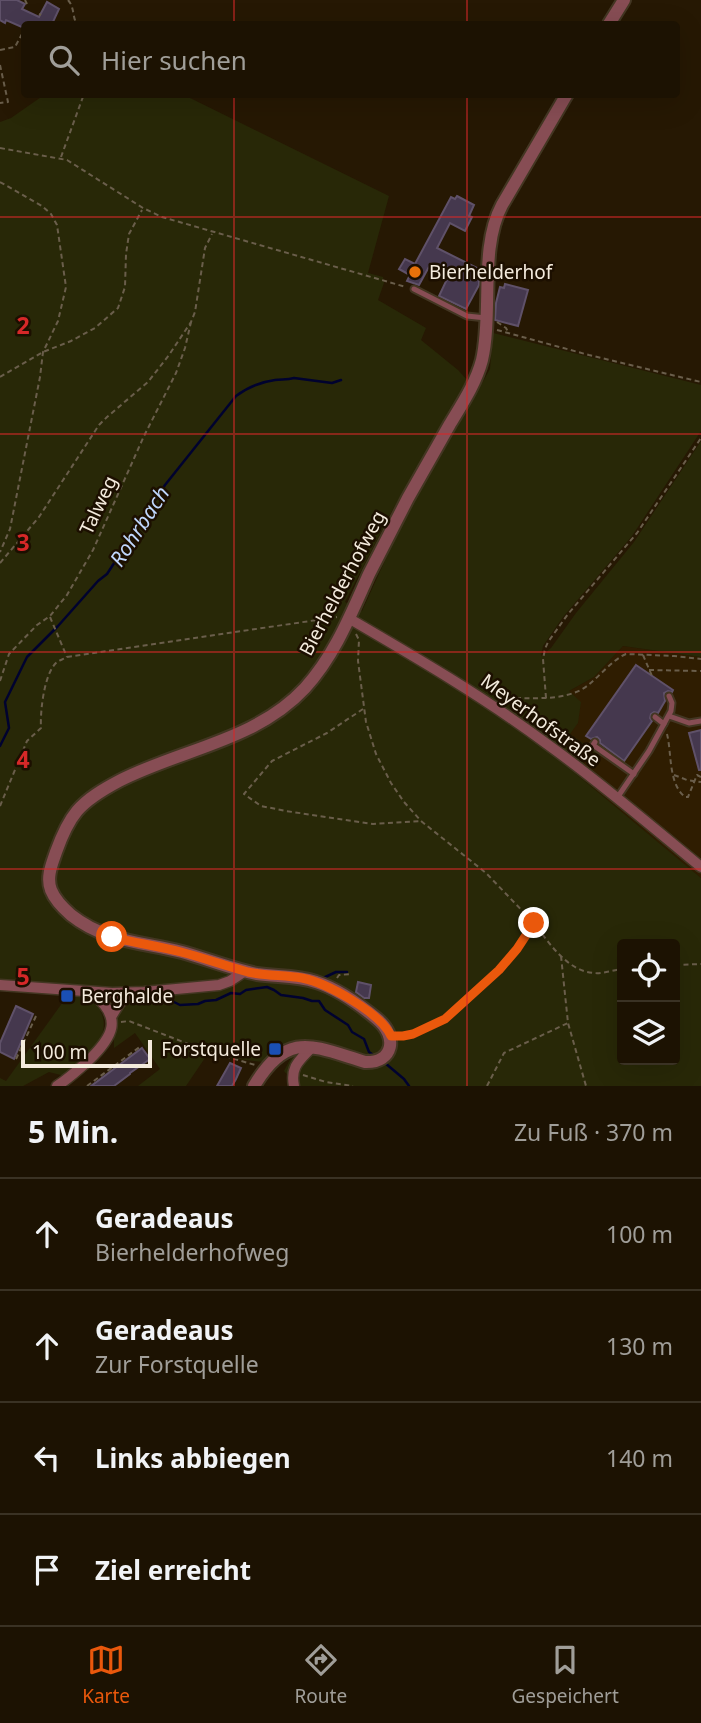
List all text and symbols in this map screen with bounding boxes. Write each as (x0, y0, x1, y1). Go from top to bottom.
search box (21, 21, 680, 98)
icon: search (45, 41, 83, 79)
text: Hier suchen (101, 42, 247, 78)
place label: Bierhelderhof (429, 259, 554, 285)
marker: Bierhelderhof (407, 264, 423, 280)
text: 2 (16, 309, 30, 341)
street label: Talweg (73, 471, 123, 539)
water label: Rohrbach (103, 481, 175, 571)
street label: Bierhelderhofweg (293, 506, 391, 660)
text: 3 (16, 526, 30, 558)
street label: Meyerhofstraße (476, 668, 606, 772)
text: 4 (16, 743, 30, 775)
route end (518, 907, 549, 938)
route start (96, 921, 127, 952)
map controls (617, 939, 680, 1065)
button: locate (617, 939, 680, 1002)
text: 5 (16, 960, 30, 992)
place label: Berghalde (81, 983, 173, 1009)
marker: Berghalde (59, 988, 75, 1004)
button: layers (617, 1002, 680, 1065)
place label: Forstquelle (161, 1036, 261, 1062)
scale bar (21, 1037, 152, 1069)
text: 100 m (32, 1039, 87, 1065)
marker: Forstquelle (267, 1041, 283, 1057)
text: 5 Min. (28, 1111, 118, 1152)
text: Zu Fuß · 370 m (514, 1116, 673, 1148)
text: Geradeaus (95, 1200, 234, 1236)
icon: ahead (28, 1215, 66, 1253)
text: 100 m (606, 1218, 673, 1250)
text: Bierhelderhofweg (95, 1236, 289, 1268)
text: Geradeaus (95, 1312, 234, 1348)
icon: ahead (28, 1327, 66, 1365)
text: 130 m (606, 1330, 673, 1362)
text: Zur Forstquelle (95, 1348, 259, 1380)
icon: left (28, 1439, 66, 1477)
text: Links abbiegen (95, 1440, 291, 1476)
text: 140 m (606, 1442, 673, 1474)
icon: arrive (28, 1551, 66, 1589)
text: Ziel erreicht (95, 1552, 251, 1588)
tab: Karte (82, 1641, 130, 1709)
tab: Route (294, 1641, 347, 1709)
tab: Gespeichert (512, 1641, 619, 1709)

